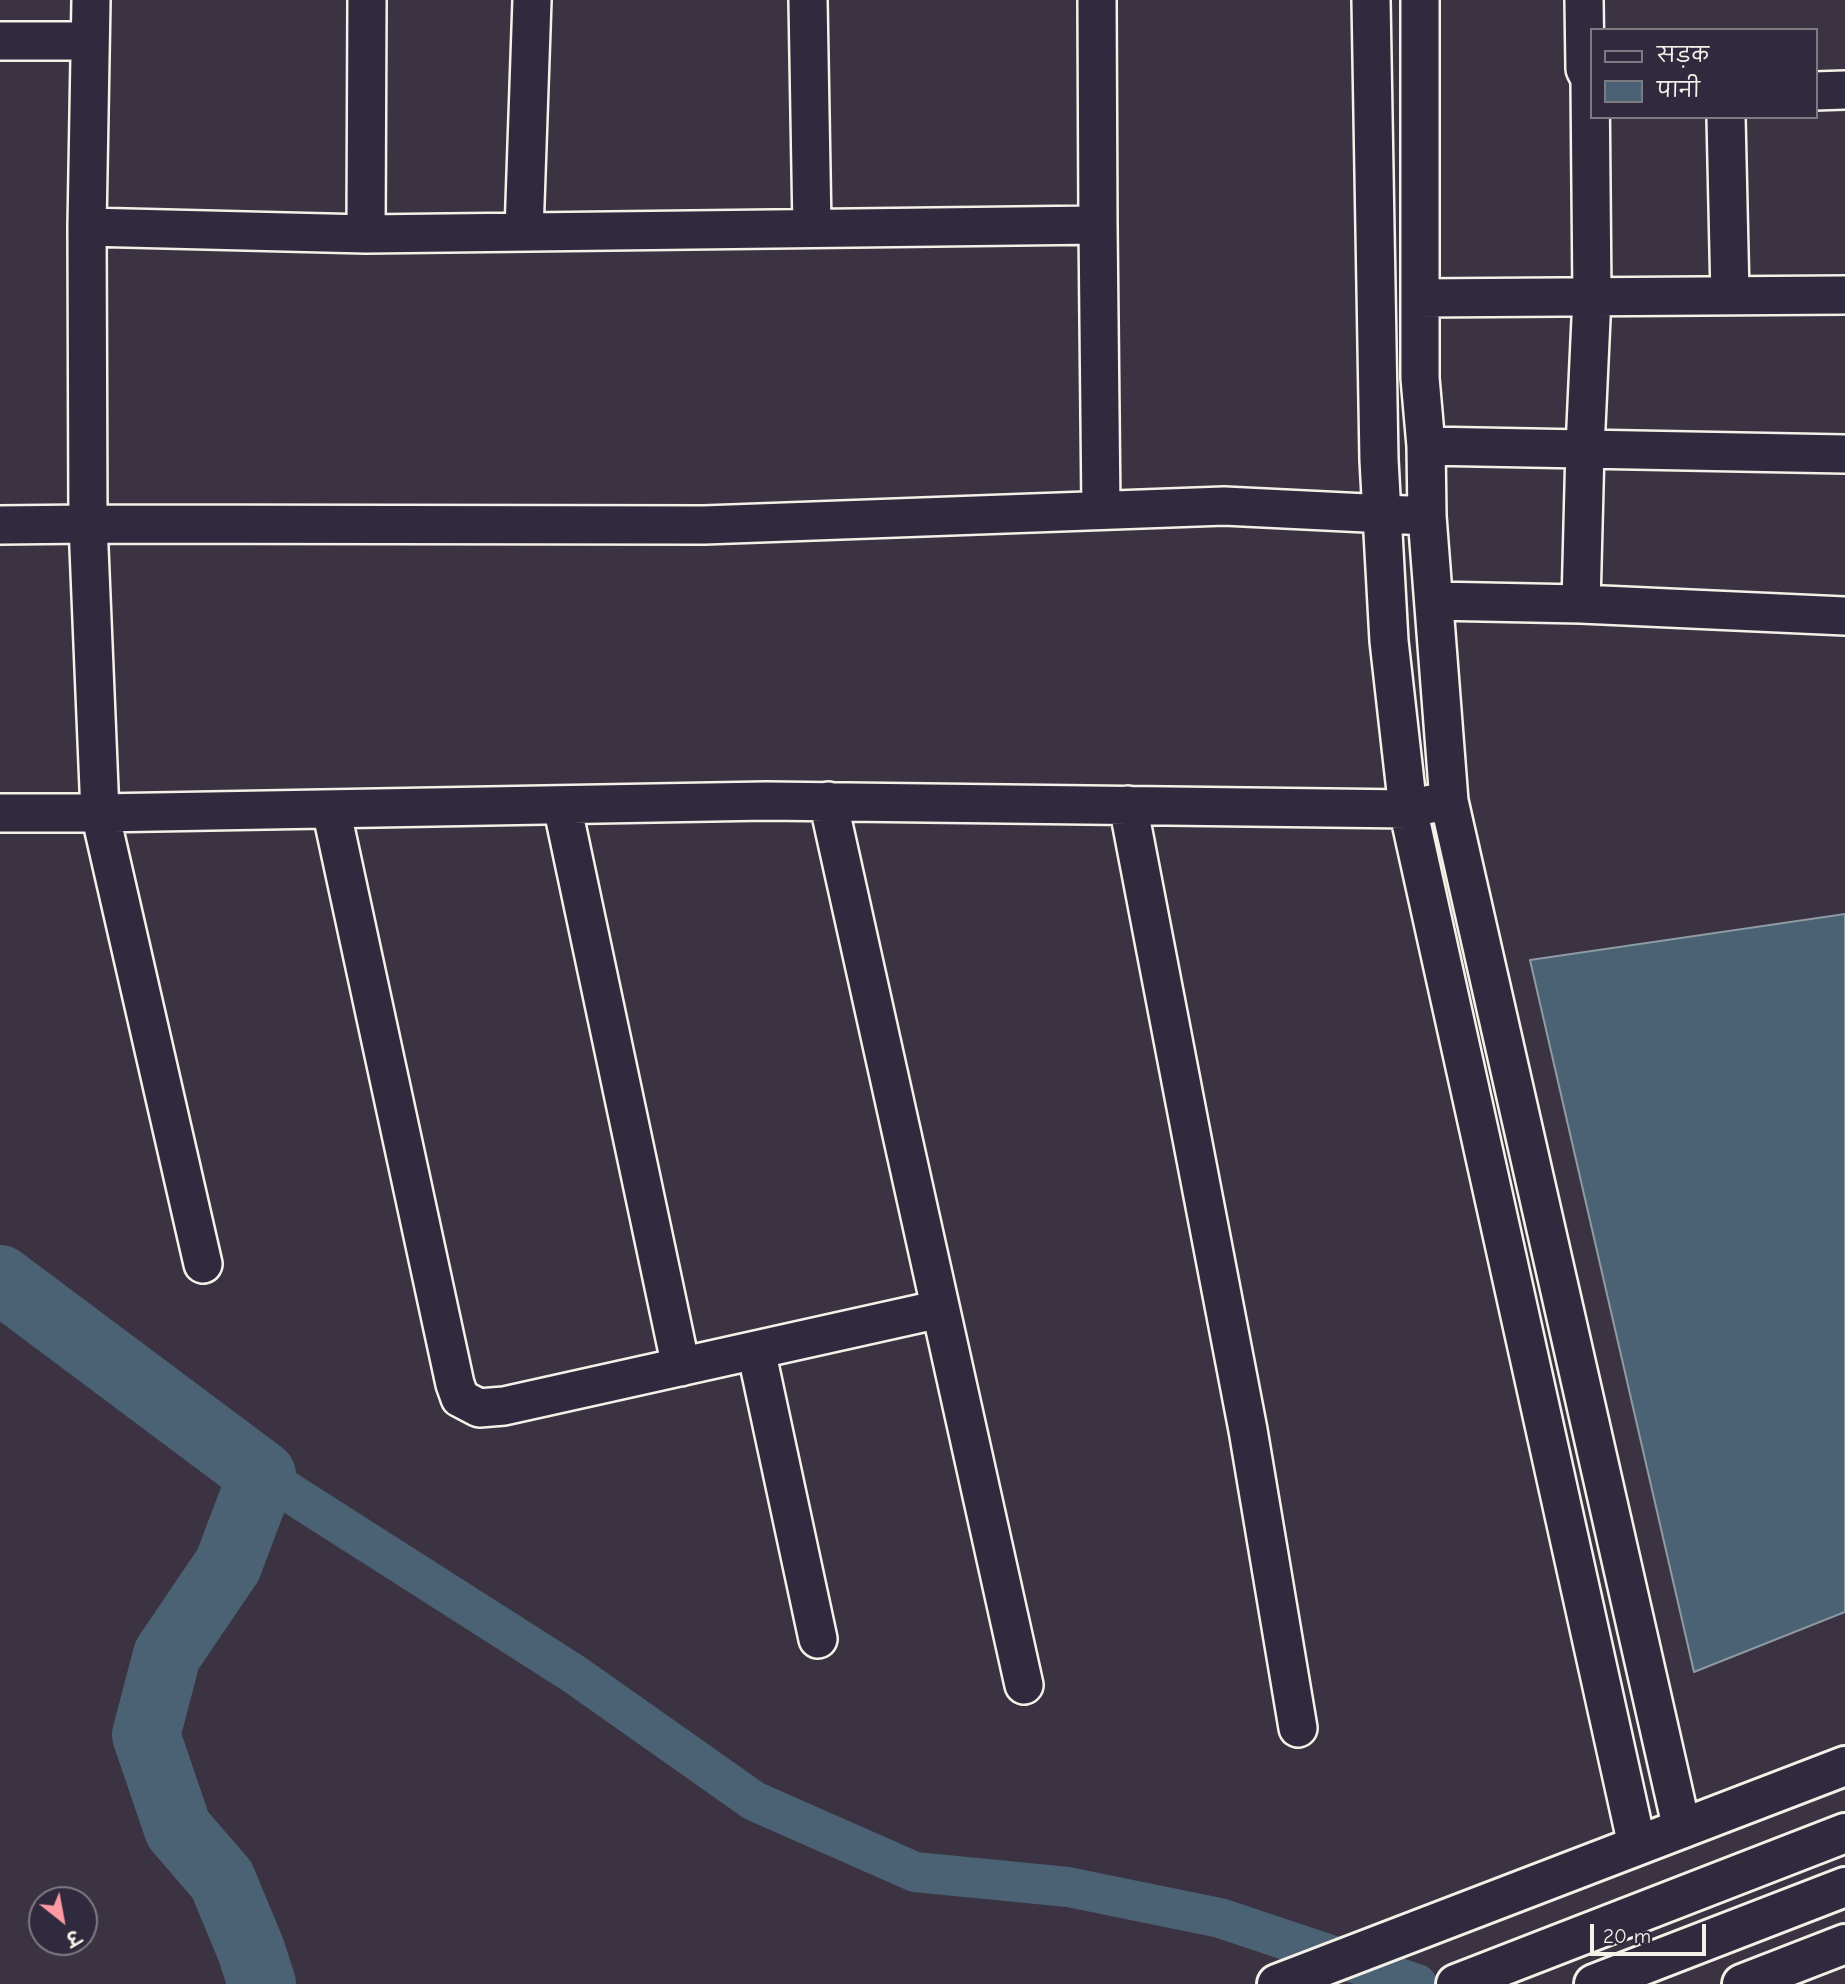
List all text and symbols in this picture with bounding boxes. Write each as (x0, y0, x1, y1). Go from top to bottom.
legend (1590, 28, 1817, 119)
text: सड़क (1657, 43, 1709, 67)
text: पानी (1657, 78, 1700, 102)
north arrow (28, 1886, 98, 1956)
scale bar (1593, 1910, 1708, 1954)
text: 20 m (1603, 1924, 1651, 1948)
text: उ (62, 1925, 84, 1950)

